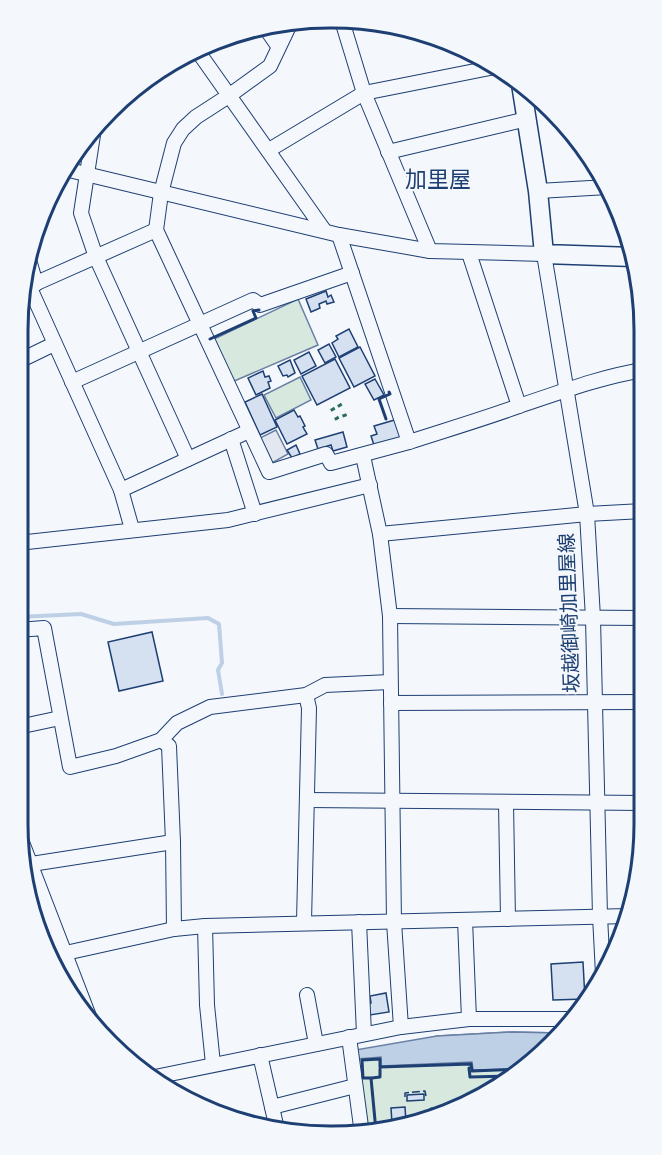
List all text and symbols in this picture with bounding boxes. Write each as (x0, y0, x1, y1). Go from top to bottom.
district label: 加里屋 (405, 165, 471, 191)
street label: 坂越御崎加里屋線 (553, 533, 583, 693)

